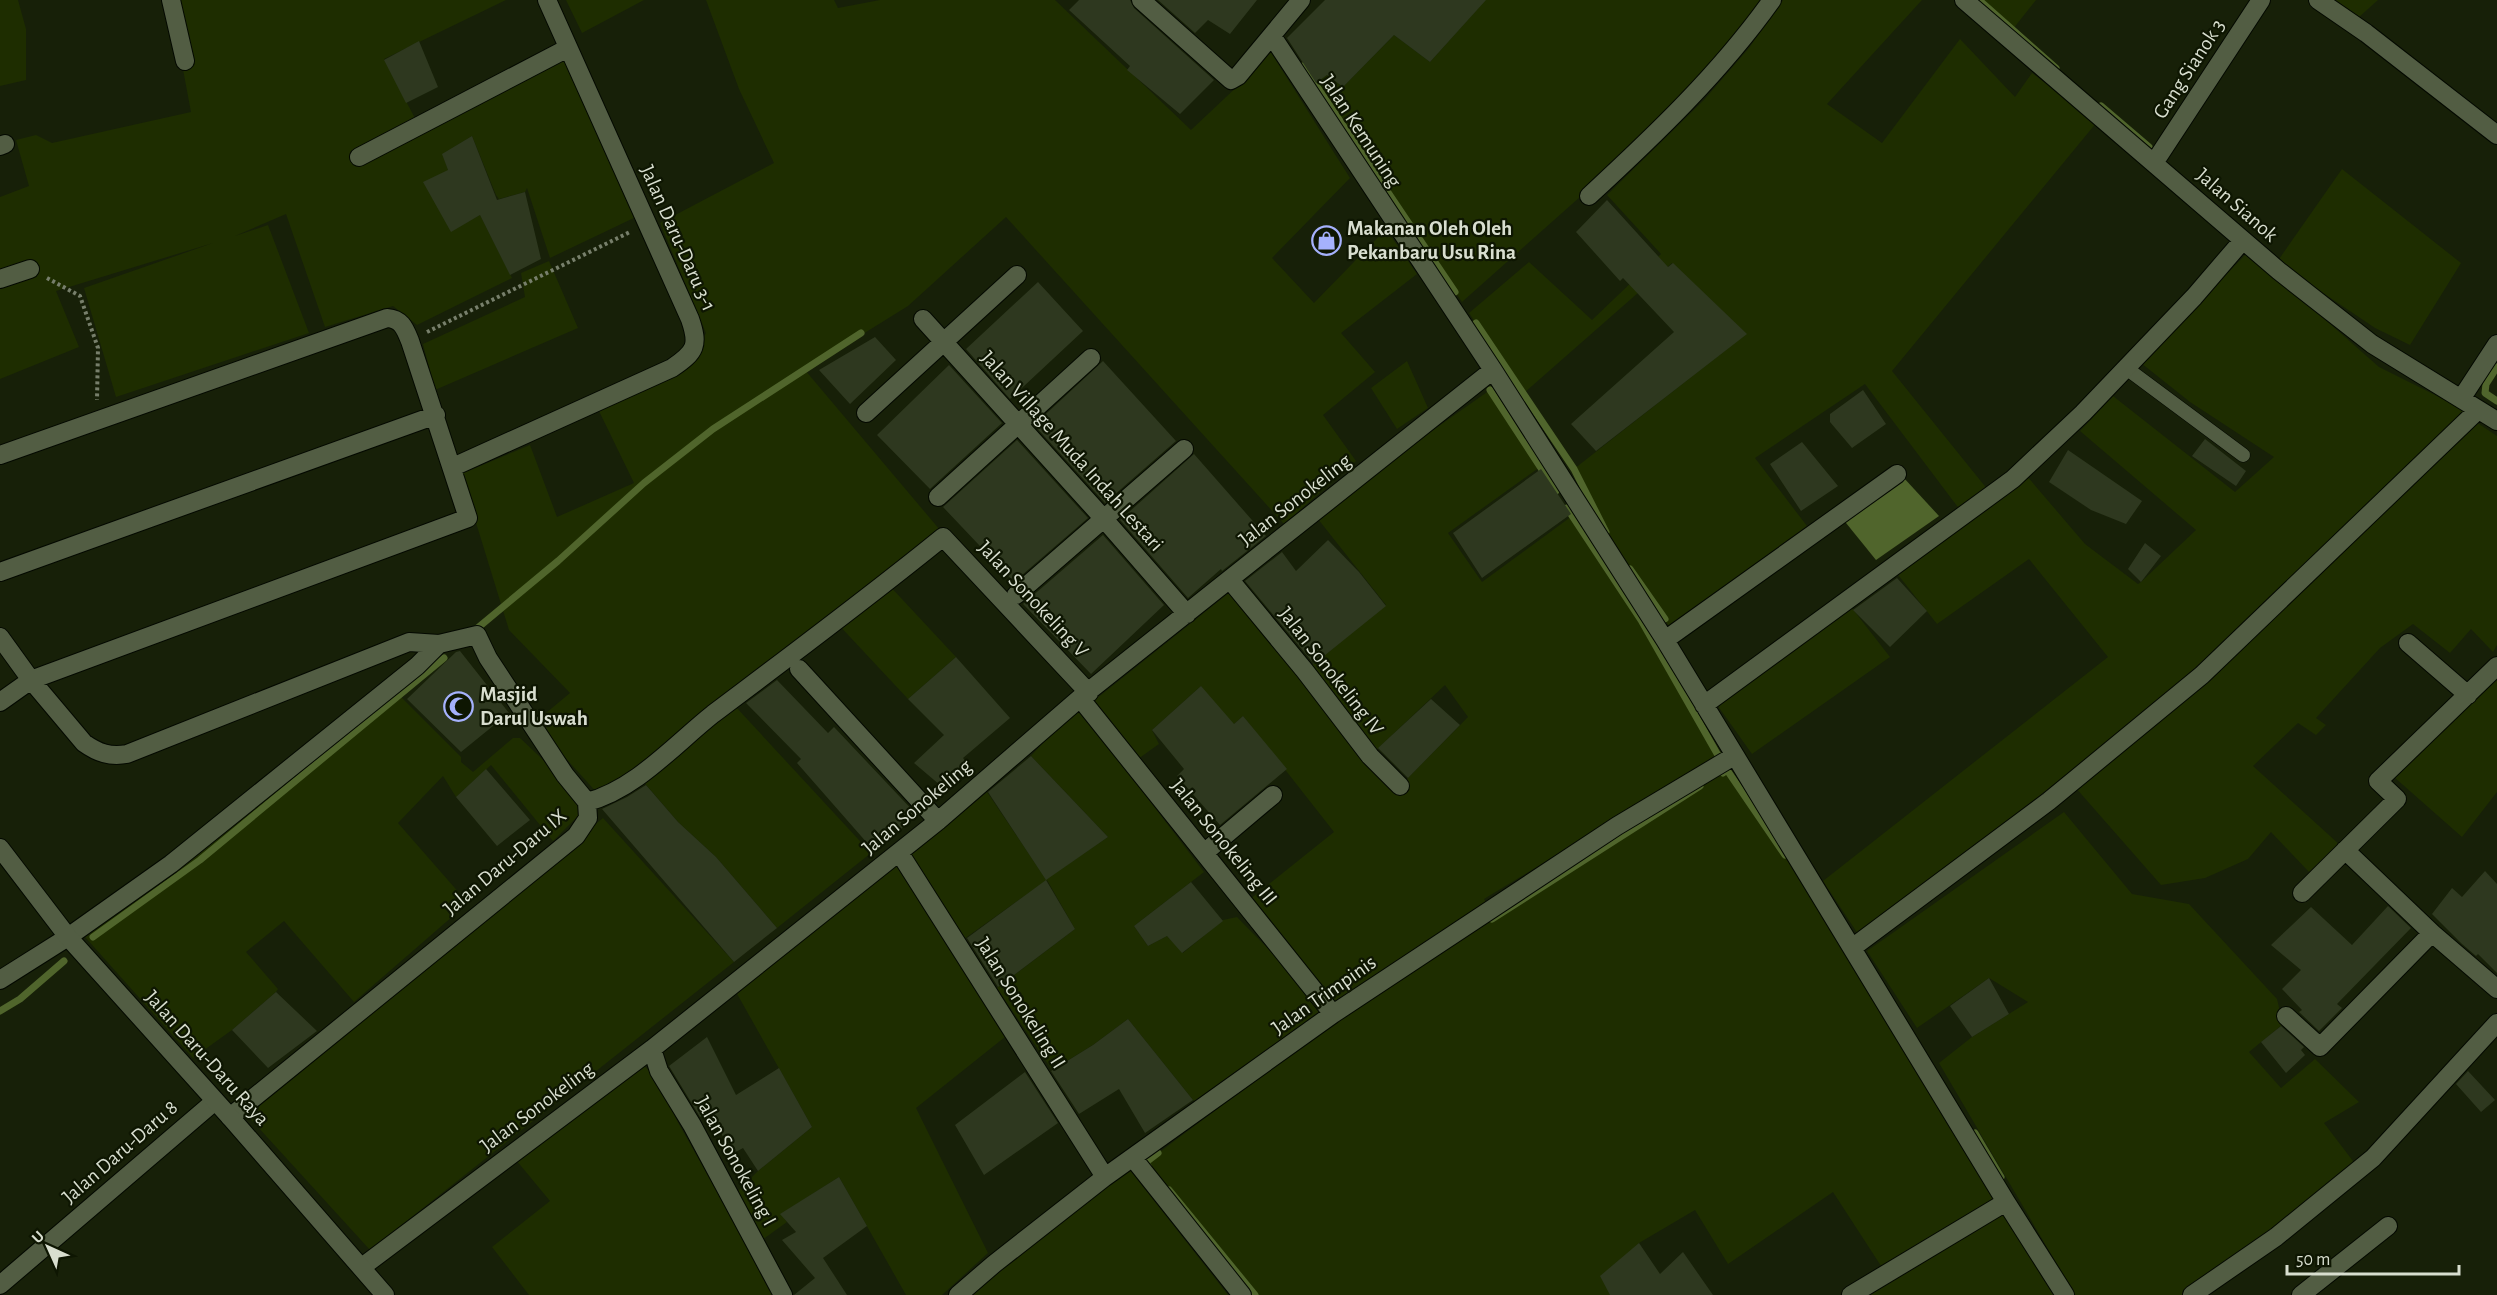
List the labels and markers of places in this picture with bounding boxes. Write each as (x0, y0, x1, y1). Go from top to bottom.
place label: Makanan Oleh Oleh Pekanbaru Usu Rina (1347, 218, 1516, 263)
shop icon: Makanan Oleh Oleh Pekanbaru Usu Rina (1310, 224, 1342, 256)
place label: Masjid Darul Uswah (480, 684, 588, 729)
mosque icon: Masjid Darul Uswah (443, 690, 475, 722)

